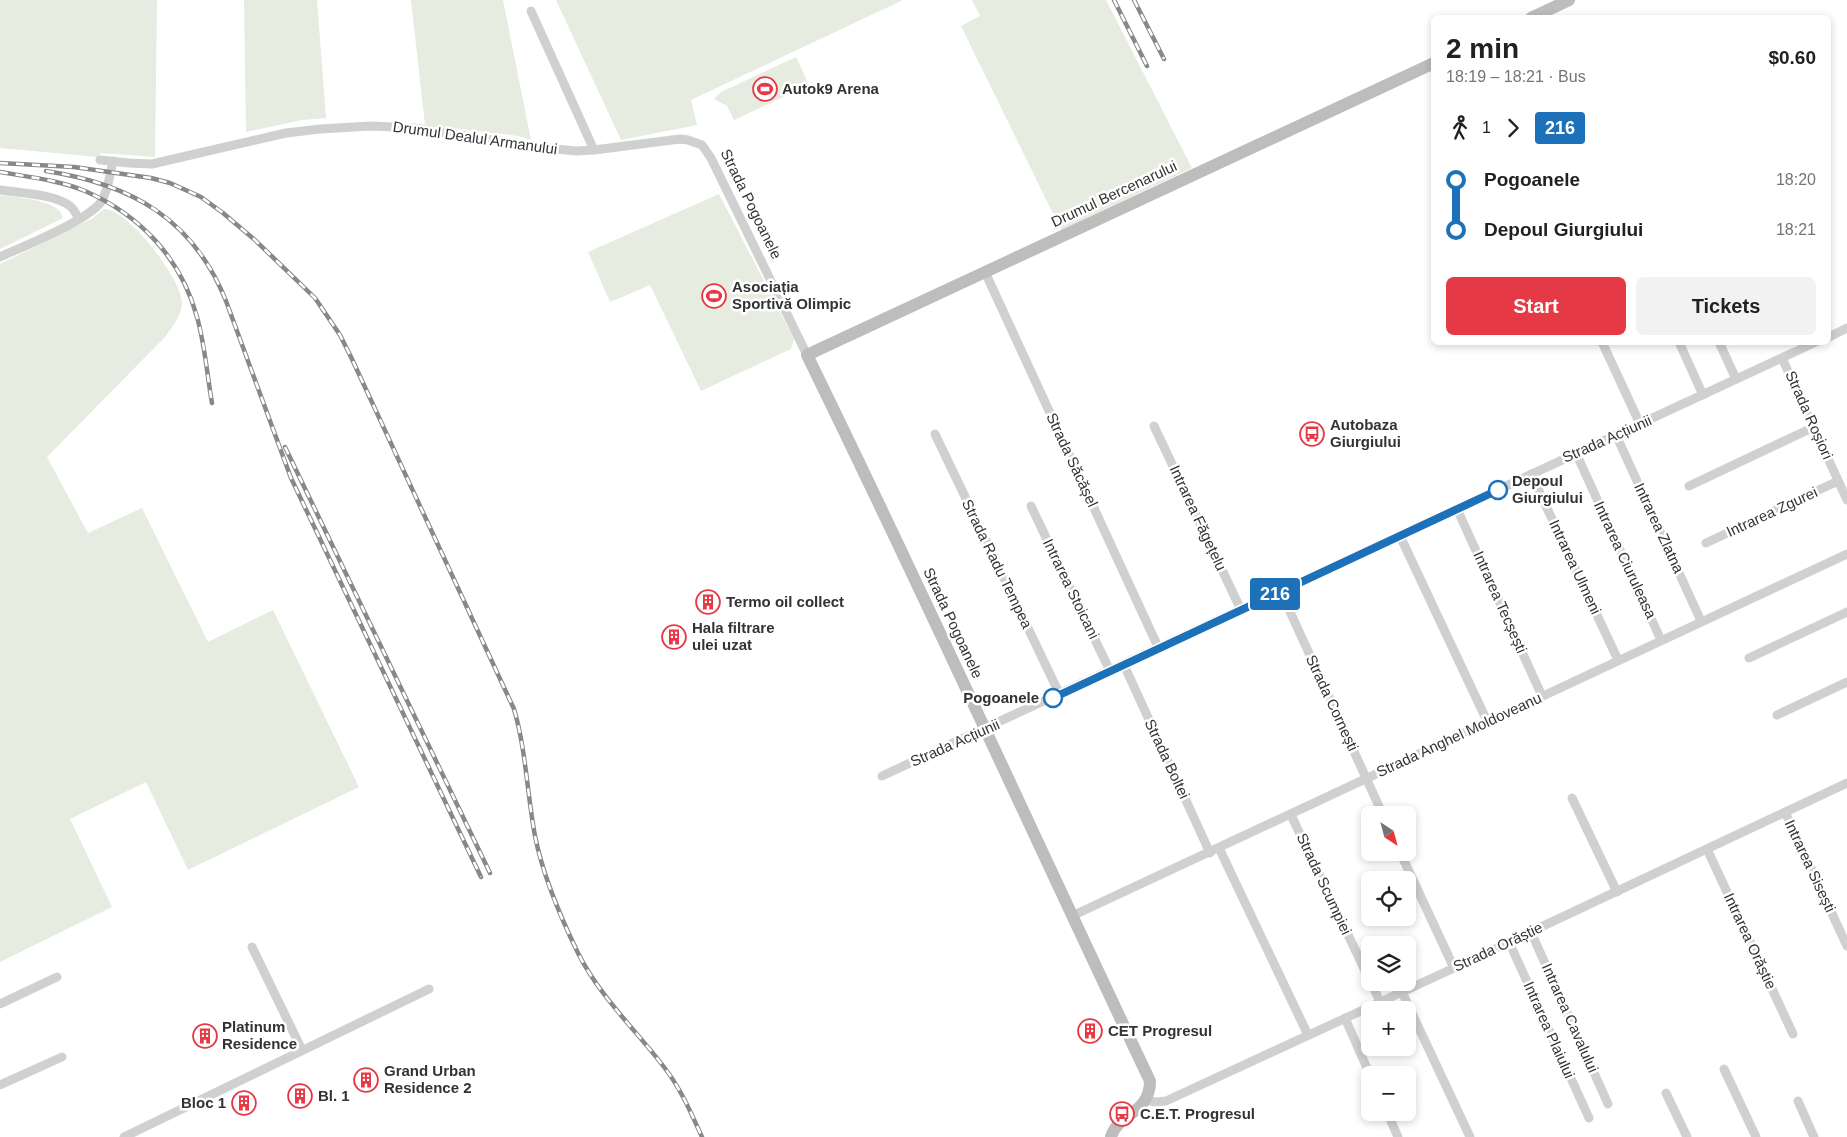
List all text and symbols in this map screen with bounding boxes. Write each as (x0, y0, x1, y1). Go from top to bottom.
text: 2 min (1446, 33, 1519, 64)
text: $0.60 (1768, 47, 1816, 68)
text: 18:19 – 18:21 · Bus (1446, 68, 1586, 85)
sports icon: Autok9 Arena (752, 76, 778, 102)
place label: Autok9 Arena (782, 80, 880, 97)
icon: walk (1446, 114, 1474, 142)
icon: forward (1499, 114, 1527, 142)
street label: Drumul Dealul Armanului (392, 118, 558, 157)
text: 216 (1545, 118, 1575, 138)
text: 1 (1482, 119, 1491, 136)
street label: Strada Pogoanele (717, 146, 785, 261)
street label: Drumul Bercenarului (1048, 157, 1179, 230)
text: Pogoanele (1484, 169, 1580, 190)
text: 18:20 (1776, 171, 1816, 188)
text: Depoul Giurgiului (1484, 219, 1643, 240)
text: 18:21 (1776, 221, 1816, 238)
button: Start (1446, 277, 1626, 335)
button: Tickets (1636, 277, 1816, 335)
place label: Asociația Sportivă Olimpic (732, 278, 851, 312)
sports icon: Asociația Sportivă Olimpic (701, 283, 727, 309)
street label: Strada Roșiori (1782, 368, 1837, 462)
street label: Strada Săcășel (1043, 410, 1102, 509)
street label: Strada Acțiunii (1560, 411, 1654, 466)
place label: Autobaza Giurgiului (1330, 416, 1401, 450)
bus stop icon: Autobaza Giurgiului (1299, 421, 1325, 447)
street label: Intrarea Făgețelu (1167, 462, 1230, 573)
place label: Depoul Giurgiului (1512, 472, 1583, 506)
marker: Depoul Giurgiului (1488, 480, 1508, 500)
street label: Intrarea Zlatna (1631, 480, 1688, 576)
street label: Intrarea Zgurei (1724, 483, 1820, 540)
street label: Strada Radu Tempea (959, 496, 1036, 632)
street label: Intrarea Ciuruleasa (1591, 498, 1660, 622)
street label: Intrarea Ulmeni (1546, 517, 1605, 617)
street label: Intrarea Stoicani (1040, 536, 1103, 642)
street label: Intrarea Tecșești (1470, 548, 1531, 655)
street label: Strada Pogoanele (920, 565, 987, 681)
line badge: 216 (1246, 578, 1304, 610)
text: 216 (1260, 584, 1290, 604)
building icon: Termo oil collect (695, 589, 721, 615)
place label: Termo oil collect (726, 593, 844, 610)
place label: Hala filtrare ulei uzat (692, 619, 775, 653)
building icon: Hala filtrare ulei uzat (661, 624, 687, 650)
street label: Strada Cornești (1303, 652, 1362, 754)
marker: Pogoanele (1043, 688, 1063, 708)
place label: Pogoanele (963, 689, 1039, 706)
street label: Strada Anghel Moldoveanu (1374, 689, 1544, 780)
street label: Strada Acțiunii (908, 715, 1002, 770)
street label: Strada Boltei (1142, 716, 1193, 801)
north arrow (1361, 806, 1416, 861)
map controls (1361, 806, 1416, 1121)
street label: Intrarea Sisești (1782, 817, 1839, 915)
street label: Strada Scumpiei (1293, 830, 1355, 937)
button: locate (1361, 871, 1416, 926)
street label: Intrarea Orăștie (1721, 890, 1780, 992)
street label: Strada Orăștie (1450, 918, 1545, 975)
button: layers (1361, 936, 1416, 991)
street label: Intrarea Cavalului (1539, 961, 1602, 1075)
street label: Intrarea Plaiului (1520, 979, 1578, 1081)
button: + (1361, 1001, 1416, 1056)
place label: Platinum Residence (222, 1018, 297, 1052)
building icon: CET Progresul (1077, 1018, 1103, 1044)
place label: CET Progresul (1108, 1022, 1212, 1039)
building icon: Platinum Residence (192, 1023, 218, 1049)
place label: Grand Urban Residence 2 (384, 1062, 476, 1096)
button: − (1361, 1066, 1416, 1121)
building icon: Grand Urban Residence 2 (353, 1067, 379, 1093)
building icon: Bl. 1 (287, 1083, 313, 1109)
place label: Bl. 1 (318, 1087, 350, 1104)
building icon: Bloc 1 (231, 1090, 257, 1116)
place label: Bloc 1 (181, 1094, 226, 1111)
bus stop icon: C.E.T. Progresul (1109, 1101, 1135, 1127)
place label: C.E.T. Progresul (1140, 1105, 1255, 1122)

